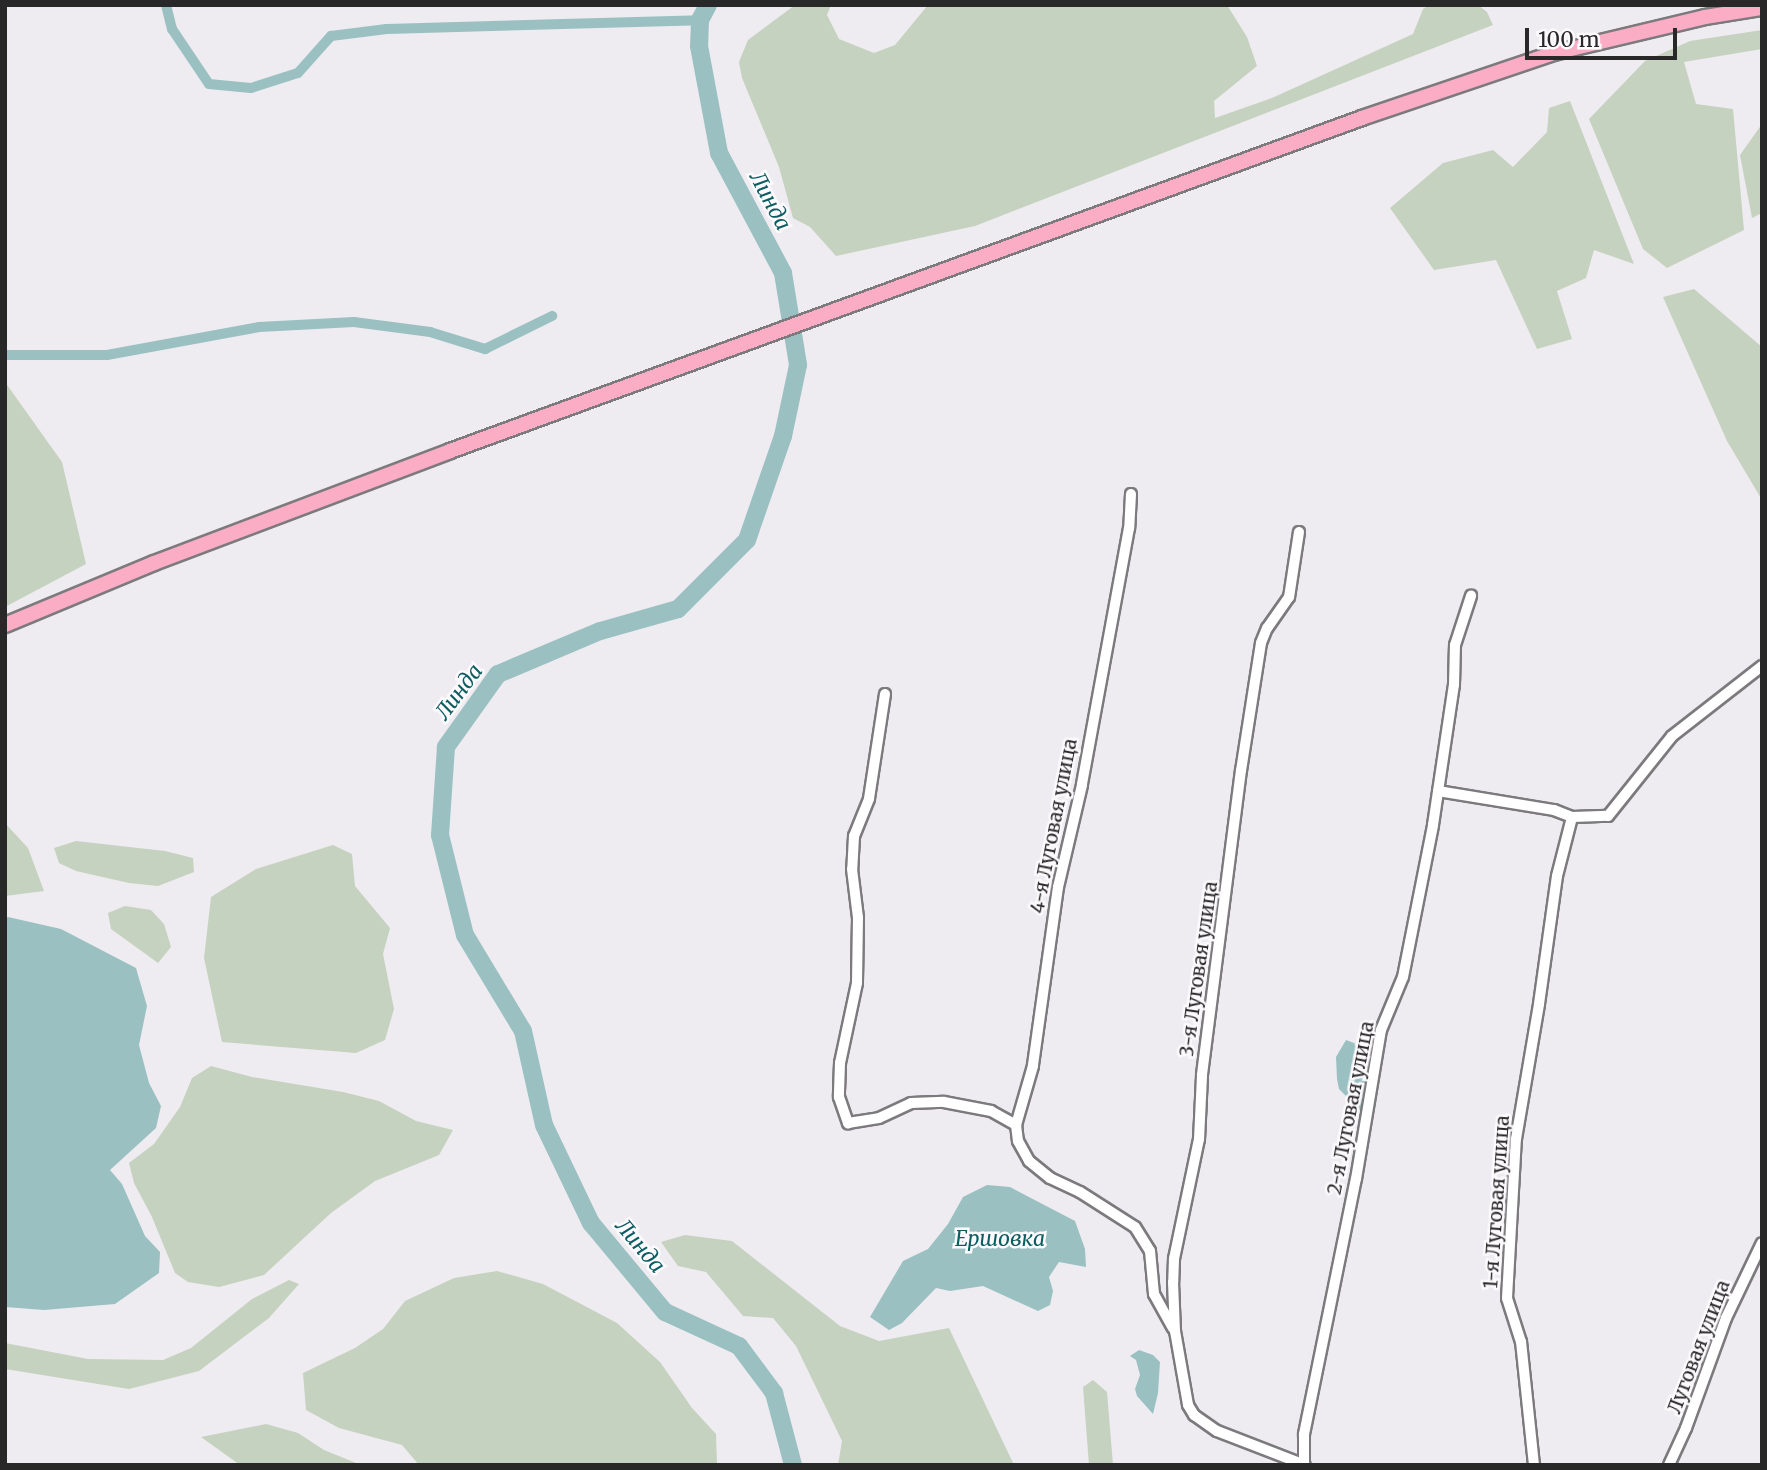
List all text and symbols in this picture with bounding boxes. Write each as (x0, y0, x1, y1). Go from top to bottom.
scale bar (1529, 14, 1681, 58)
text: 100 m (1538, 26, 1600, 53)
water label: Линда (744, 167, 796, 235)
water label: Линда (430, 659, 488, 725)
street label: 4-я Луговая улица (1026, 737, 1082, 915)
street label: 3-я Луговая улица (1175, 880, 1223, 1058)
street label: 2-я Луговая улица (1323, 1019, 1379, 1197)
street label: 1-я Луговая улица (1480, 1115, 1514, 1289)
water label: Линда (610, 1214, 670, 1278)
water label: Ершовка (955, 1226, 1045, 1252)
street label: Луговая улица (1663, 1277, 1735, 1417)

